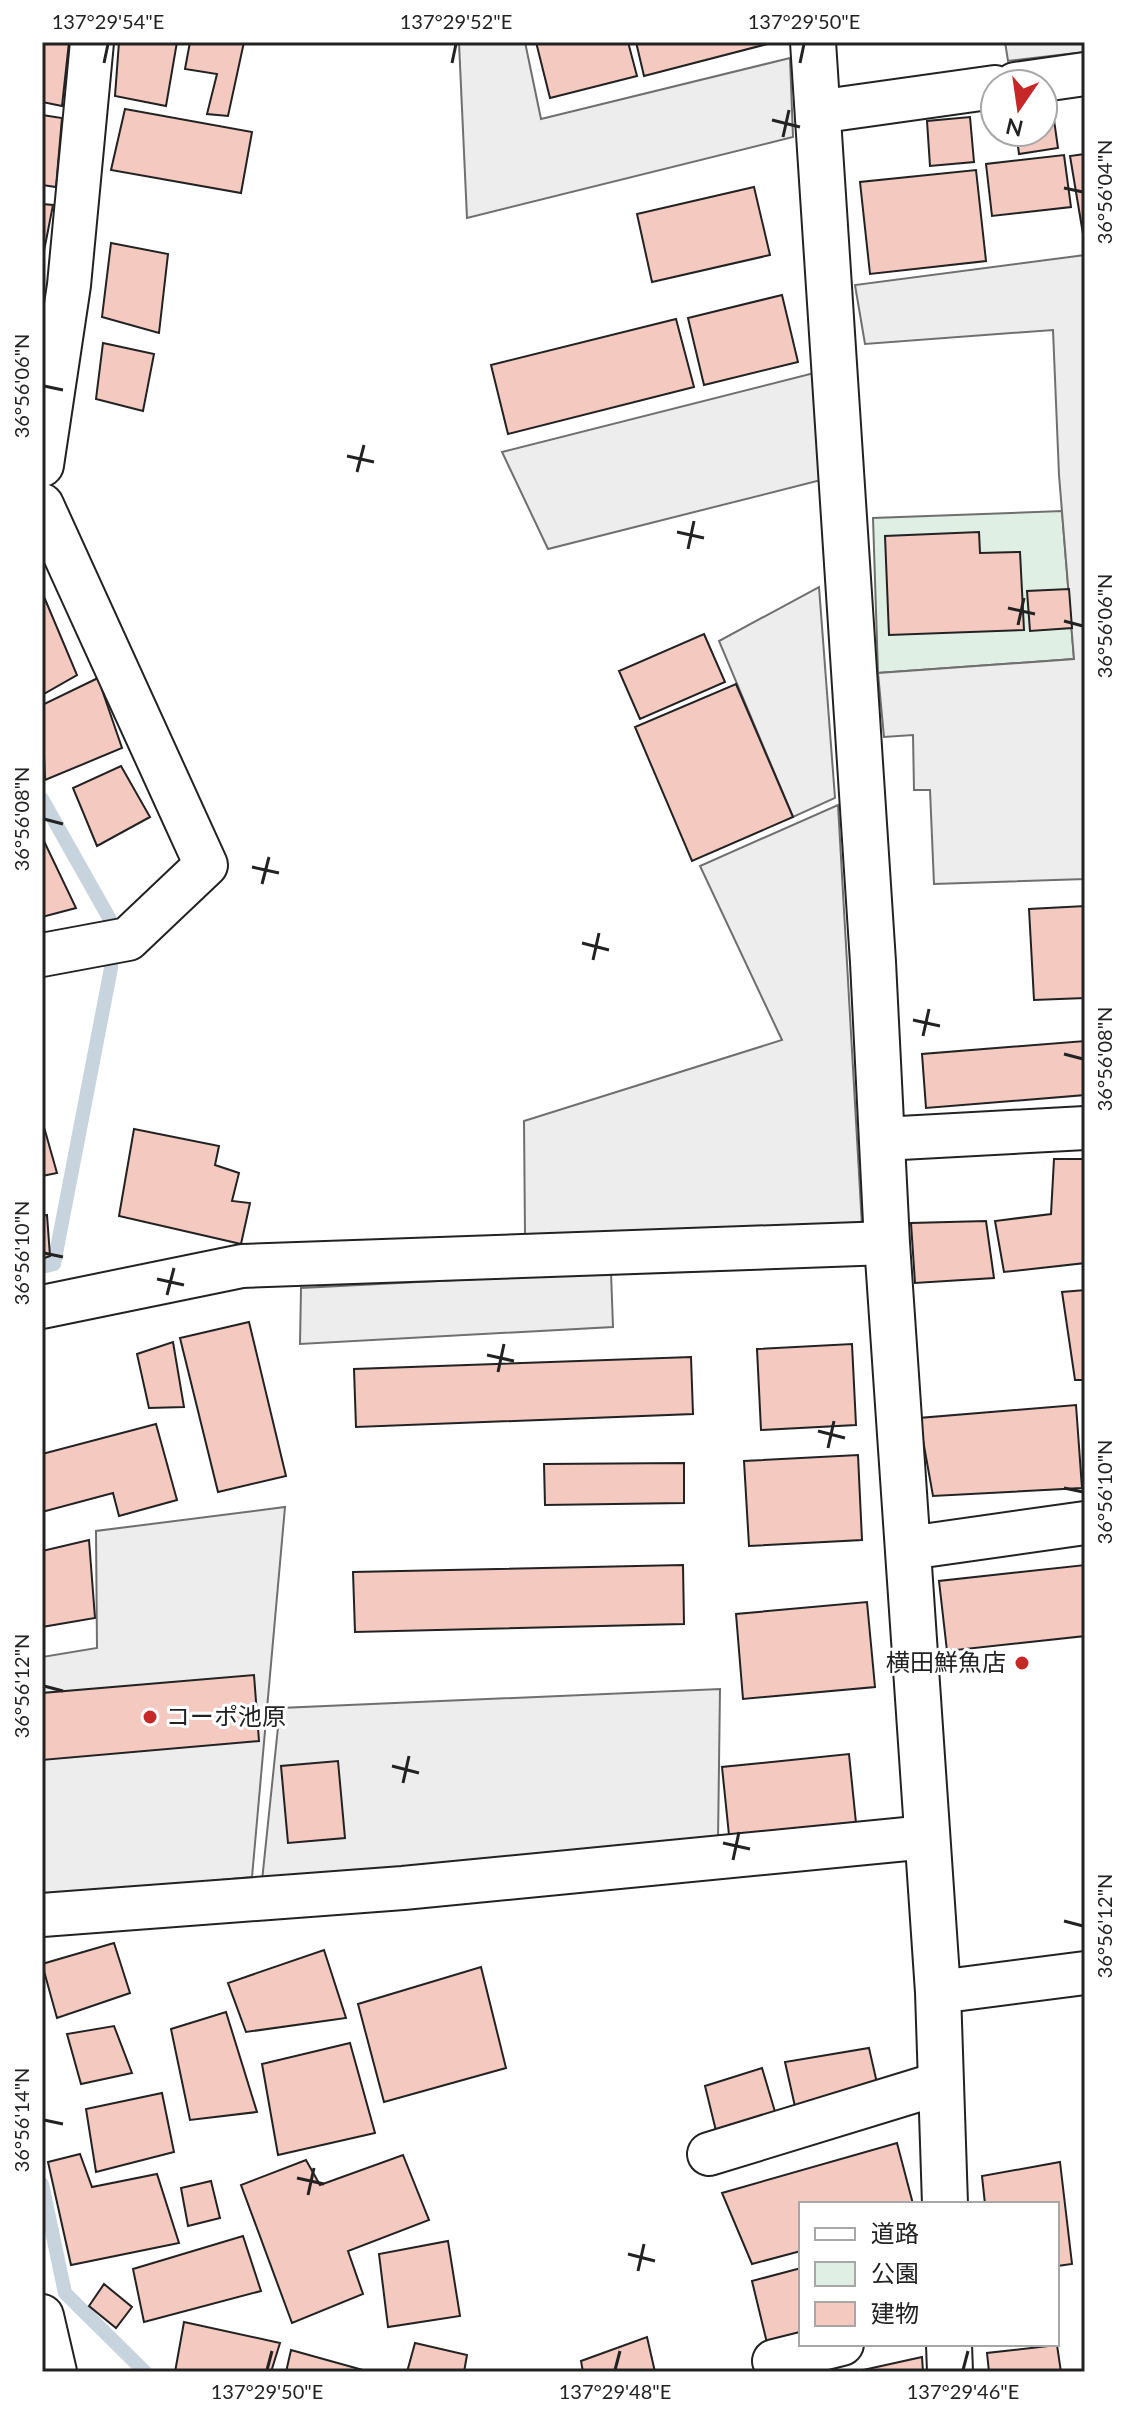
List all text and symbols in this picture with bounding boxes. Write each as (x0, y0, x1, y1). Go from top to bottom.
text: 137°29'54"E (52, 9, 164, 33)
text: 137°29'52"E (400, 9, 512, 33)
text: 137°29'50"E (748, 9, 860, 33)
north arrow (979, 68, 1059, 148)
text: N (1003, 113, 1026, 143)
text: 36°56'04"N (1092, 140, 1116, 244)
text: 36°56'06"N (9, 334, 33, 438)
text: 36°56'06"N (1092, 574, 1116, 678)
text: 36°56'08"N (9, 767, 33, 871)
text: 36°56'08"N (1092, 1007, 1116, 1111)
text: 36°56'10"N (9, 1201, 33, 1305)
text: 36°56'10"N (1092, 1440, 1116, 1544)
text: 36°56'12"N (9, 1634, 33, 1738)
place label: 横田鮮魚店 (886, 1647, 1006, 1676)
marker: 横田鮮魚店 (1013, 1654, 1031, 1672)
place label: コーポ池原 (166, 1701, 286, 1730)
marker: コーポ池原 (141, 1708, 159, 1726)
text: 36°56'12"N (1092, 1874, 1116, 1978)
text: 36°56'14"N (9, 2068, 33, 2172)
legend (799, 2202, 1059, 2346)
text: 道路 (871, 2218, 919, 2247)
text: 公園 (871, 2258, 919, 2287)
text: 建物 (871, 2298, 919, 2327)
text: 137°29'50"E (211, 2379, 323, 2403)
text: 137°29'48"E (559, 2379, 671, 2403)
text: 137°29'46"E (907, 2379, 1019, 2403)

